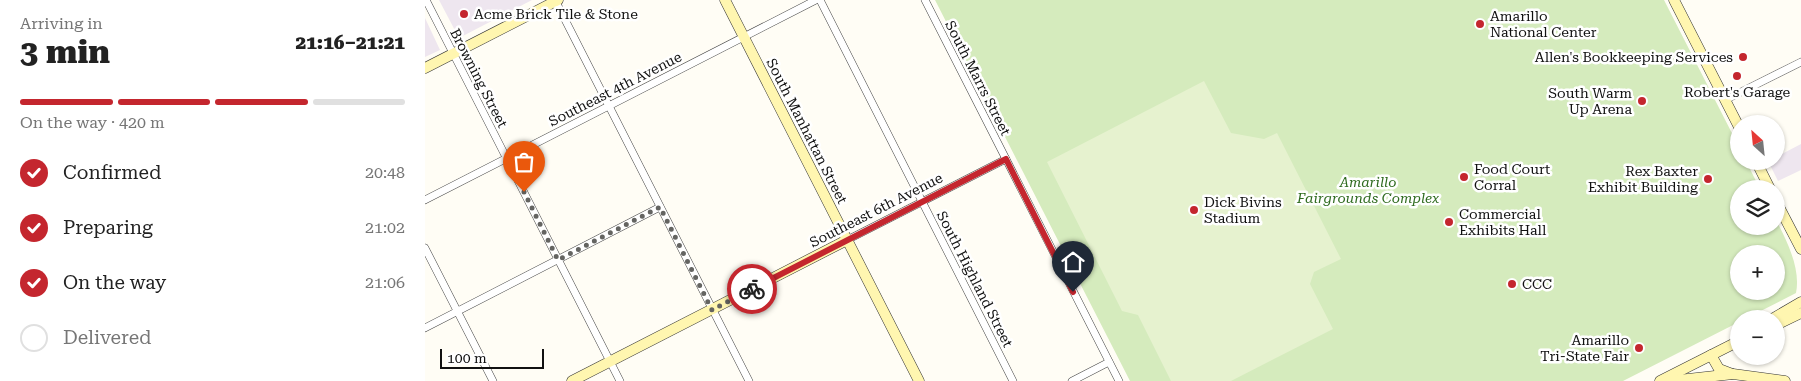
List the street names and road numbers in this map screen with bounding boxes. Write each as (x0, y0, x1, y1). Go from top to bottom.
street label: South Marrs Street (942, 18, 1014, 138)
street label: Browning Street (447, 26, 511, 130)
street label: Southeast 4th Avenue (546, 48, 684, 129)
street label: South Manhattan Street (763, 56, 851, 206)
street label: Southeast 6th Avenue (807, 169, 945, 250)
street label: South Highland Street (934, 208, 1016, 350)

